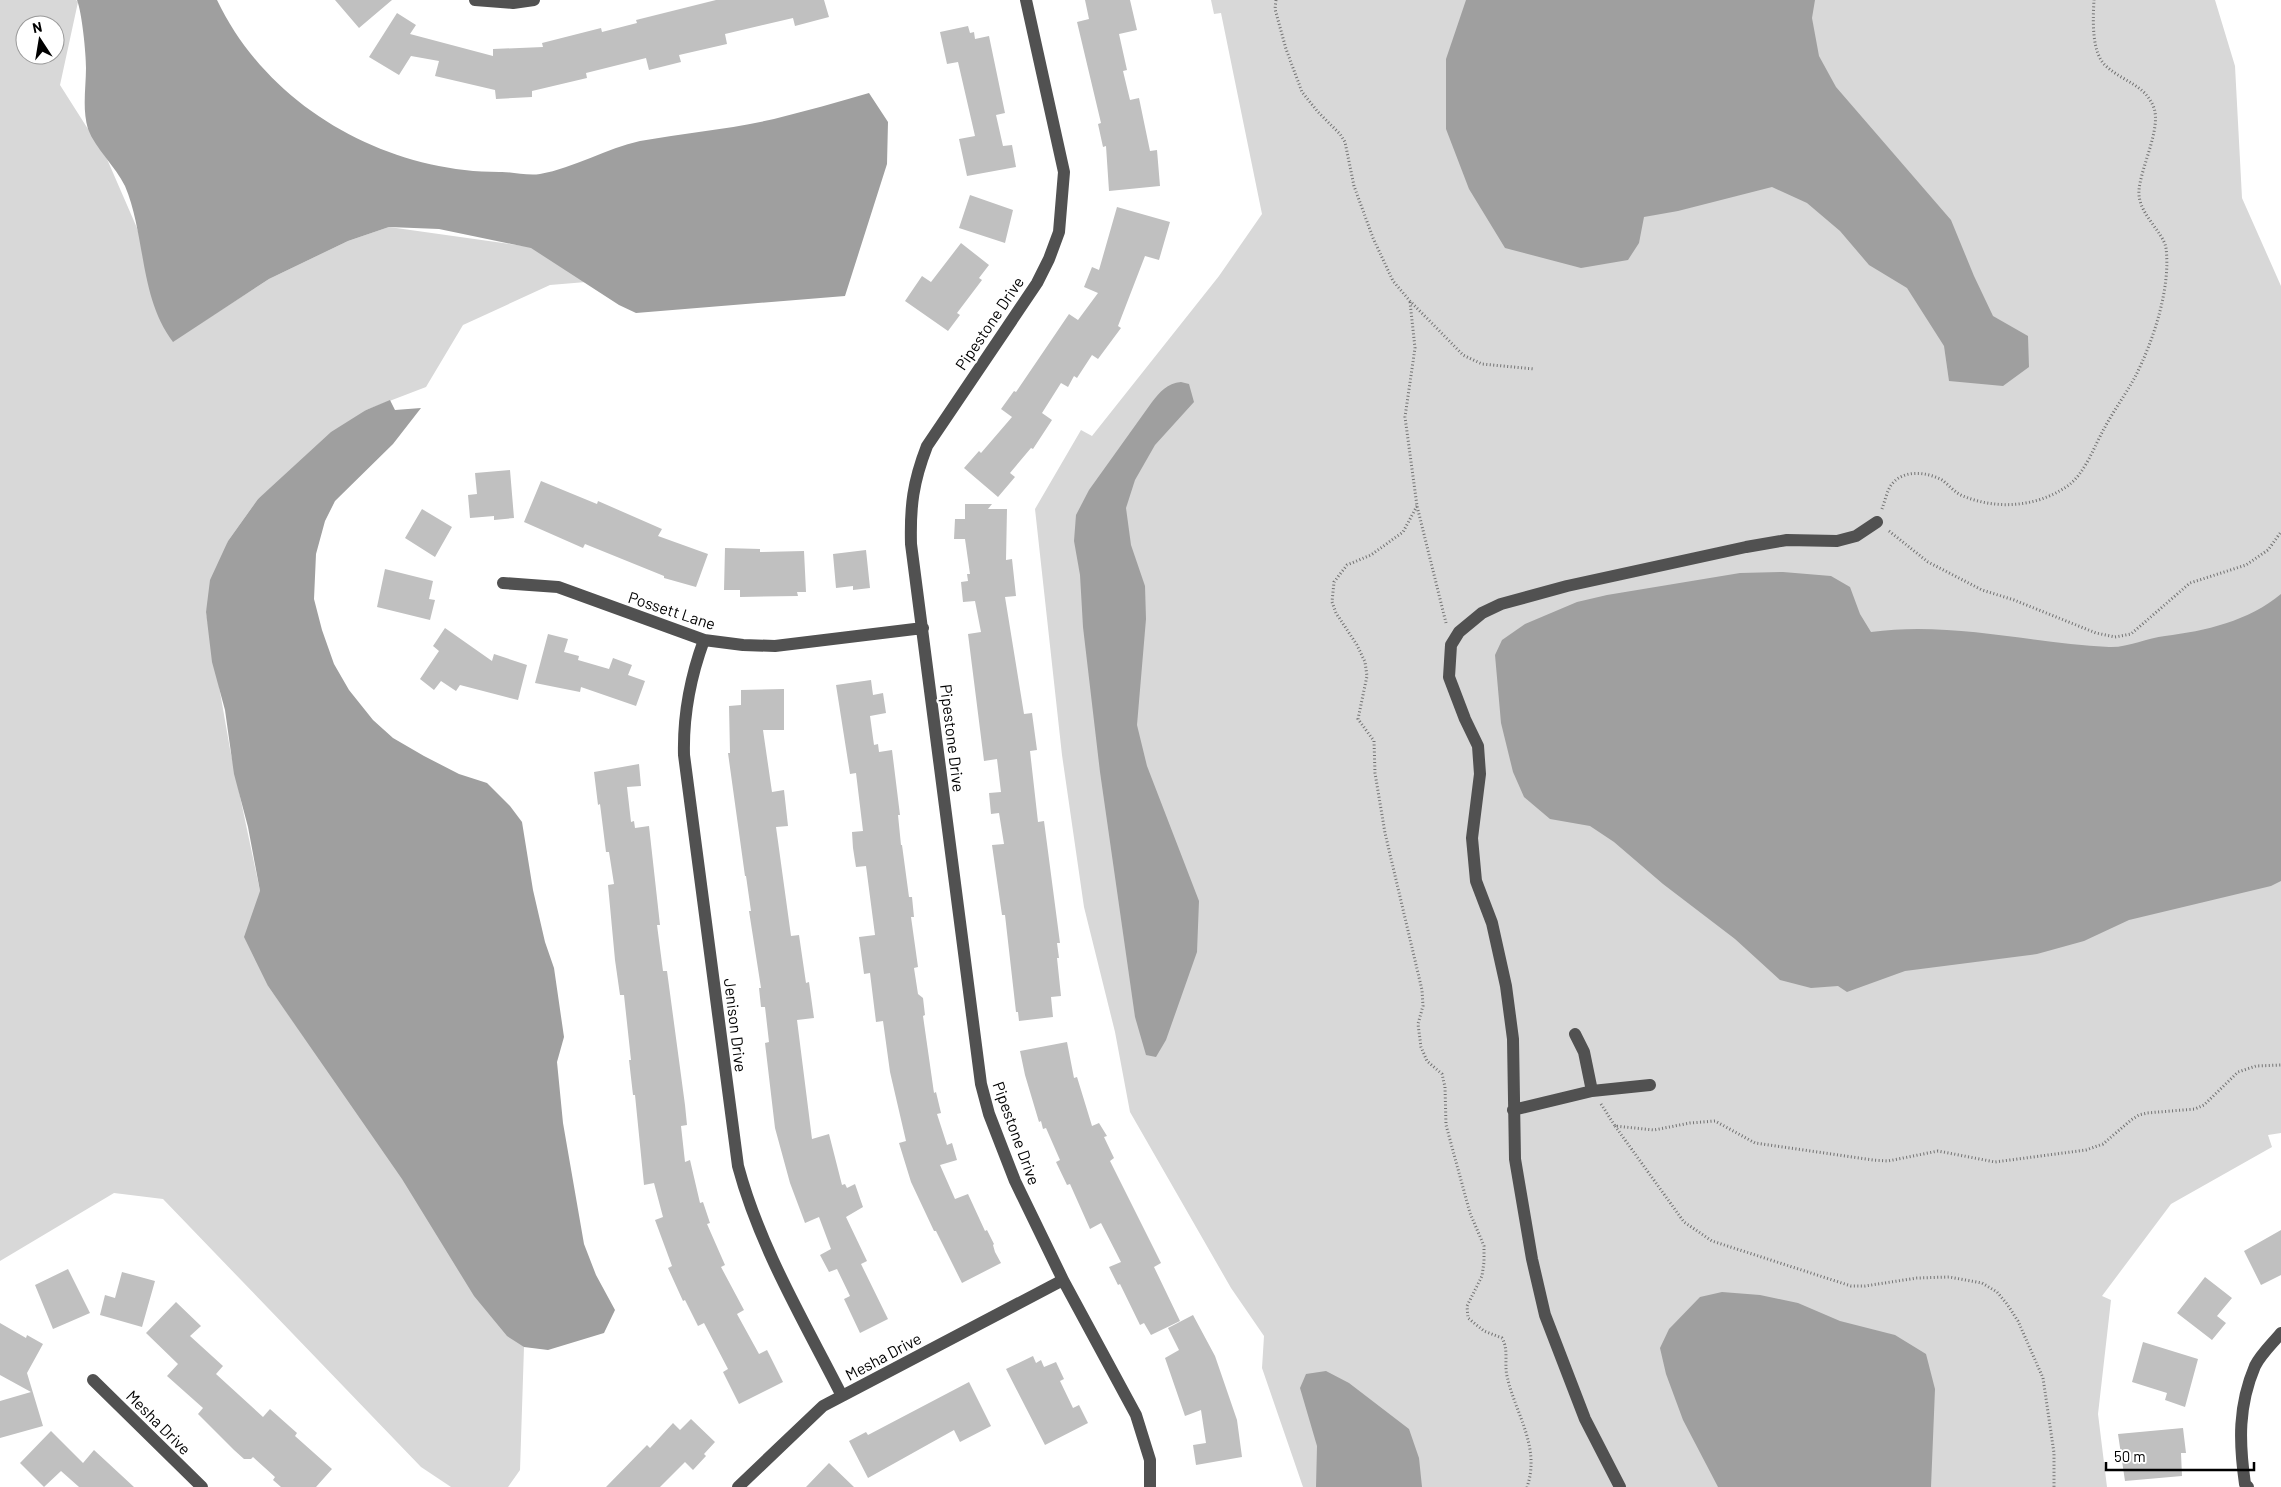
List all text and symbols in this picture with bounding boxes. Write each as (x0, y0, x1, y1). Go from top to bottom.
north arrow (15, 15, 65, 65)
text: N (31, 18, 44, 36)
street label: Pipestone Drive (951, 273, 1027, 373)
street label: Possett Lane (626, 587, 718, 633)
street label: Pipestone Drive (937, 683, 969, 793)
street label: Jenison Drive (721, 977, 751, 1073)
street label: Pipestone Drive (990, 1079, 1044, 1187)
street label: Mesha Drive (842, 1328, 924, 1384)
street label: Mesha Drive (123, 1386, 195, 1458)
scale bar (2106, 1440, 2254, 1472)
text: 50 m (2114, 1447, 2146, 1465)

